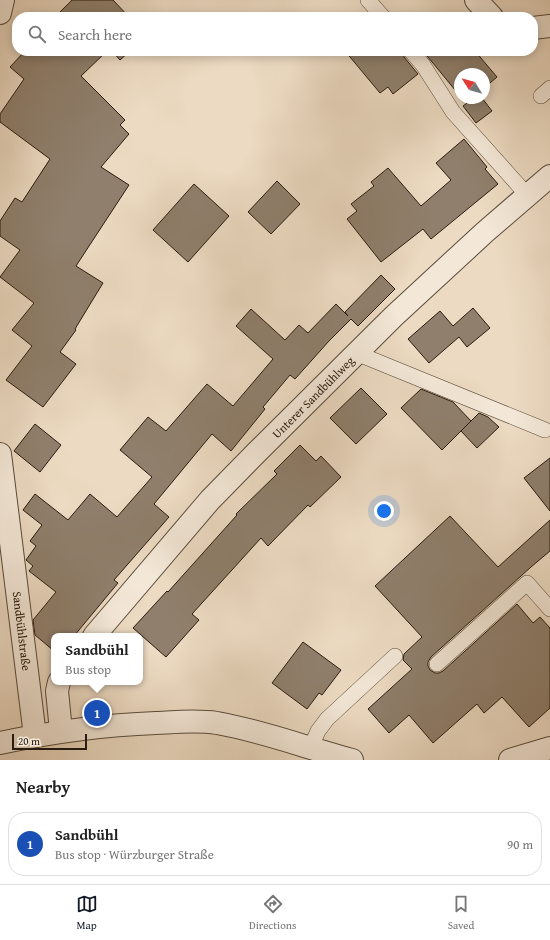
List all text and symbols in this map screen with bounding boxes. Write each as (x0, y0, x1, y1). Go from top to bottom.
search box (12, 12, 538, 56)
icon: search (26, 23, 48, 45)
text: Search here (58, 24, 132, 45)
north arrow (454, 68, 490, 104)
street label: Unterer Sandbühlweg (268, 352, 358, 442)
your location (374, 501, 394, 521)
street label: Sandbühlstraße (9, 590, 35, 672)
popup (51, 633, 143, 685)
text: Sandbühl (65, 639, 129, 660)
text: Bus stop (65, 660, 111, 679)
pin: 1 (84, 698, 110, 728)
scale bar (12, 732, 87, 751)
text: 20 m (18, 733, 40, 749)
text: Nearby (16, 774, 70, 799)
text: Sandbühl (55, 824, 118, 845)
text: 1 (27, 835, 33, 854)
text: 90 m (507, 835, 533, 854)
text: Bus stop · Würzburger Straße (55, 845, 214, 864)
tab: Map (76, 893, 98, 933)
tab: Directions (249, 893, 296, 933)
tab: Saved (448, 893, 474, 933)

